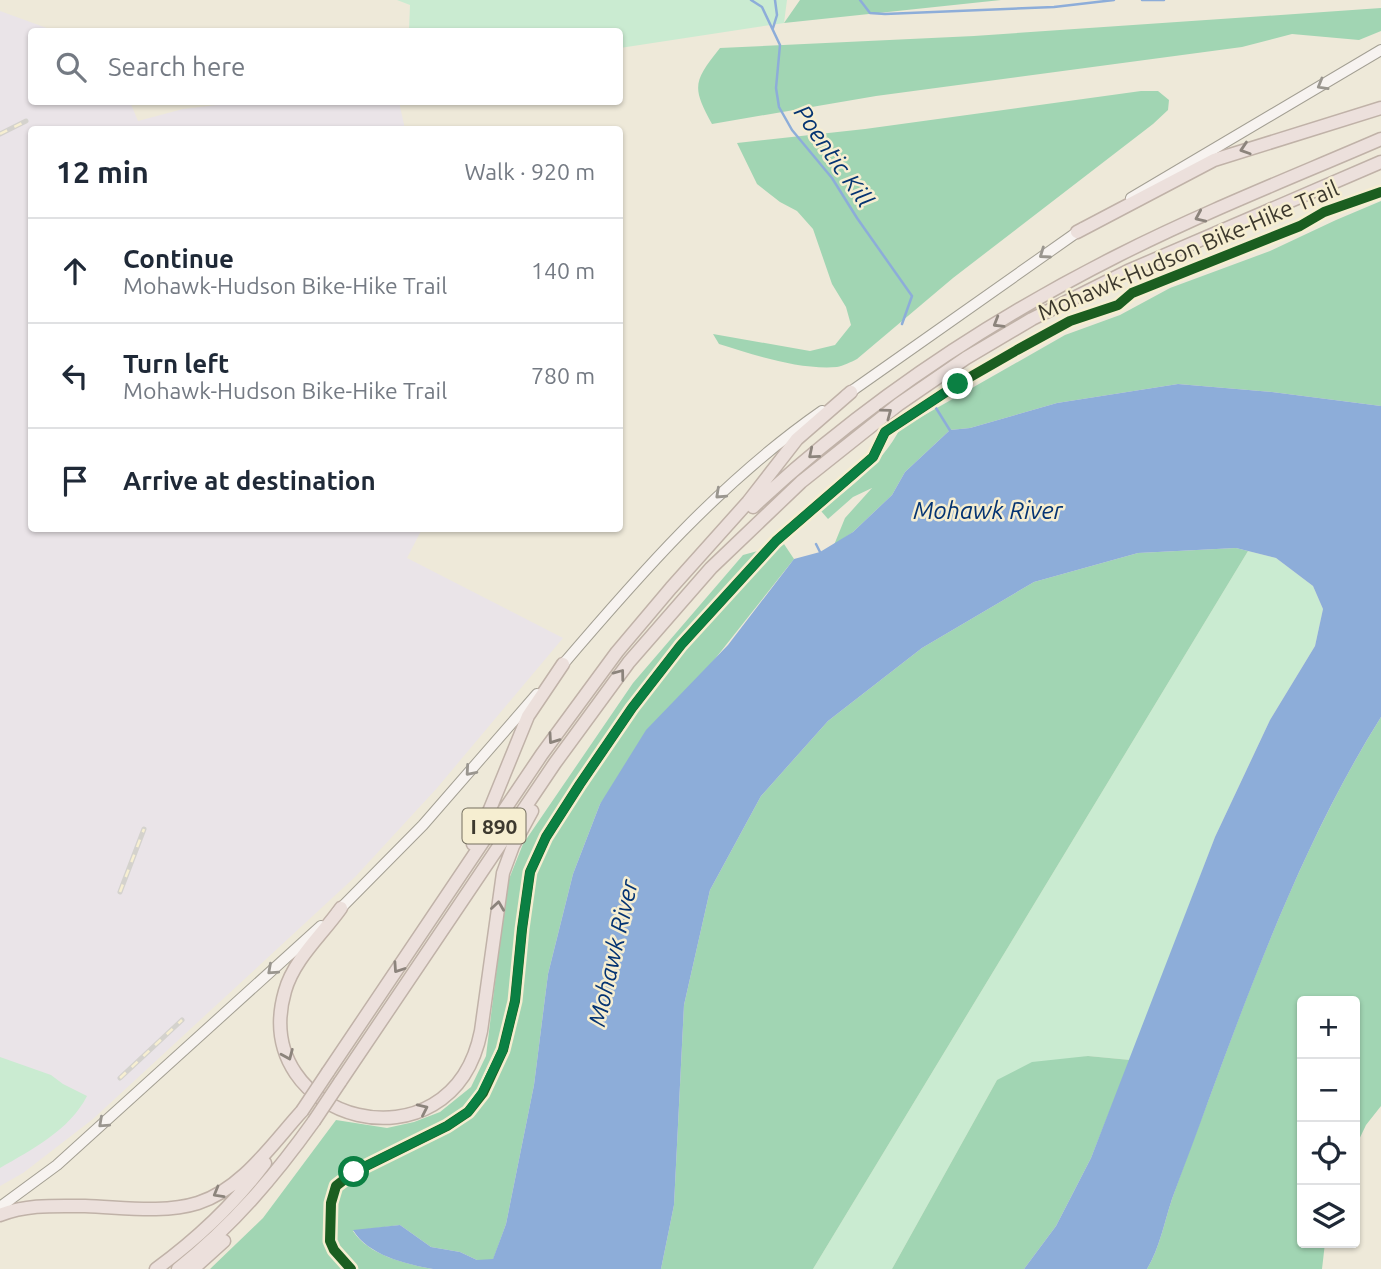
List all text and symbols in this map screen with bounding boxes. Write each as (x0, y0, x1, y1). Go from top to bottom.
search box (28, 28, 623, 105)
icon: search (52, 48, 90, 86)
text: Search here (108, 52, 245, 81)
one-way arrow (1317, 77, 1330, 90)
water label: Poentic Kill (789, 100, 879, 213)
one-way arrow (1240, 141, 1252, 155)
text: 12 min (56, 155, 149, 189)
text: Walk · 920 m (464, 159, 595, 184)
street label: Mohawk-Hudson Bike-Hike Trail (1034, 175, 1342, 325)
one-way arrow (1194, 209, 1206, 223)
text: Continue (123, 244, 234, 273)
one-way arrow (1039, 246, 1052, 258)
icon: ahead (56, 252, 94, 290)
text: 140 m (531, 258, 595, 283)
text: Mohawk-Hudson Bike-Hike Trail (123, 273, 447, 298)
one-way arrow (993, 314, 1006, 327)
text: Turn left (123, 349, 229, 378)
icon: left (56, 357, 94, 395)
text: 780 m (531, 363, 595, 388)
route end (942, 368, 973, 399)
text: Mohawk-Hudson Bike-Hike Trail (123, 378, 447, 403)
one-way arrow (879, 409, 891, 421)
one-way arrow (808, 446, 821, 458)
icon: arrive (56, 462, 94, 500)
text: Arrive at destination (123, 466, 376, 495)
one-way arrow (715, 486, 728, 499)
water label: Mohawk River (913, 497, 1064, 524)
one-way arrow (611, 669, 624, 682)
one-way arrow (549, 731, 561, 744)
one-way arrow (466, 763, 478, 776)
road number: I 890 (462, 808, 526, 844)
water label: Mohawk River (583, 876, 643, 1029)
one-way arrow (490, 900, 505, 912)
one-way arrow (394, 960, 407, 973)
one-way arrow (267, 962, 280, 975)
map controls (1297, 996, 1360, 1248)
button: + (1297, 996, 1360, 1059)
one-way arrow (279, 1048, 293, 1060)
button: − (1297, 1059, 1360, 1122)
one-way arrow (416, 1103, 428, 1117)
one-way arrow (99, 1115, 112, 1127)
button: locate (1297, 1122, 1360, 1185)
route start (338, 1156, 369, 1187)
one-way arrow (213, 1185, 226, 1198)
button: layers (1297, 1185, 1360, 1248)

